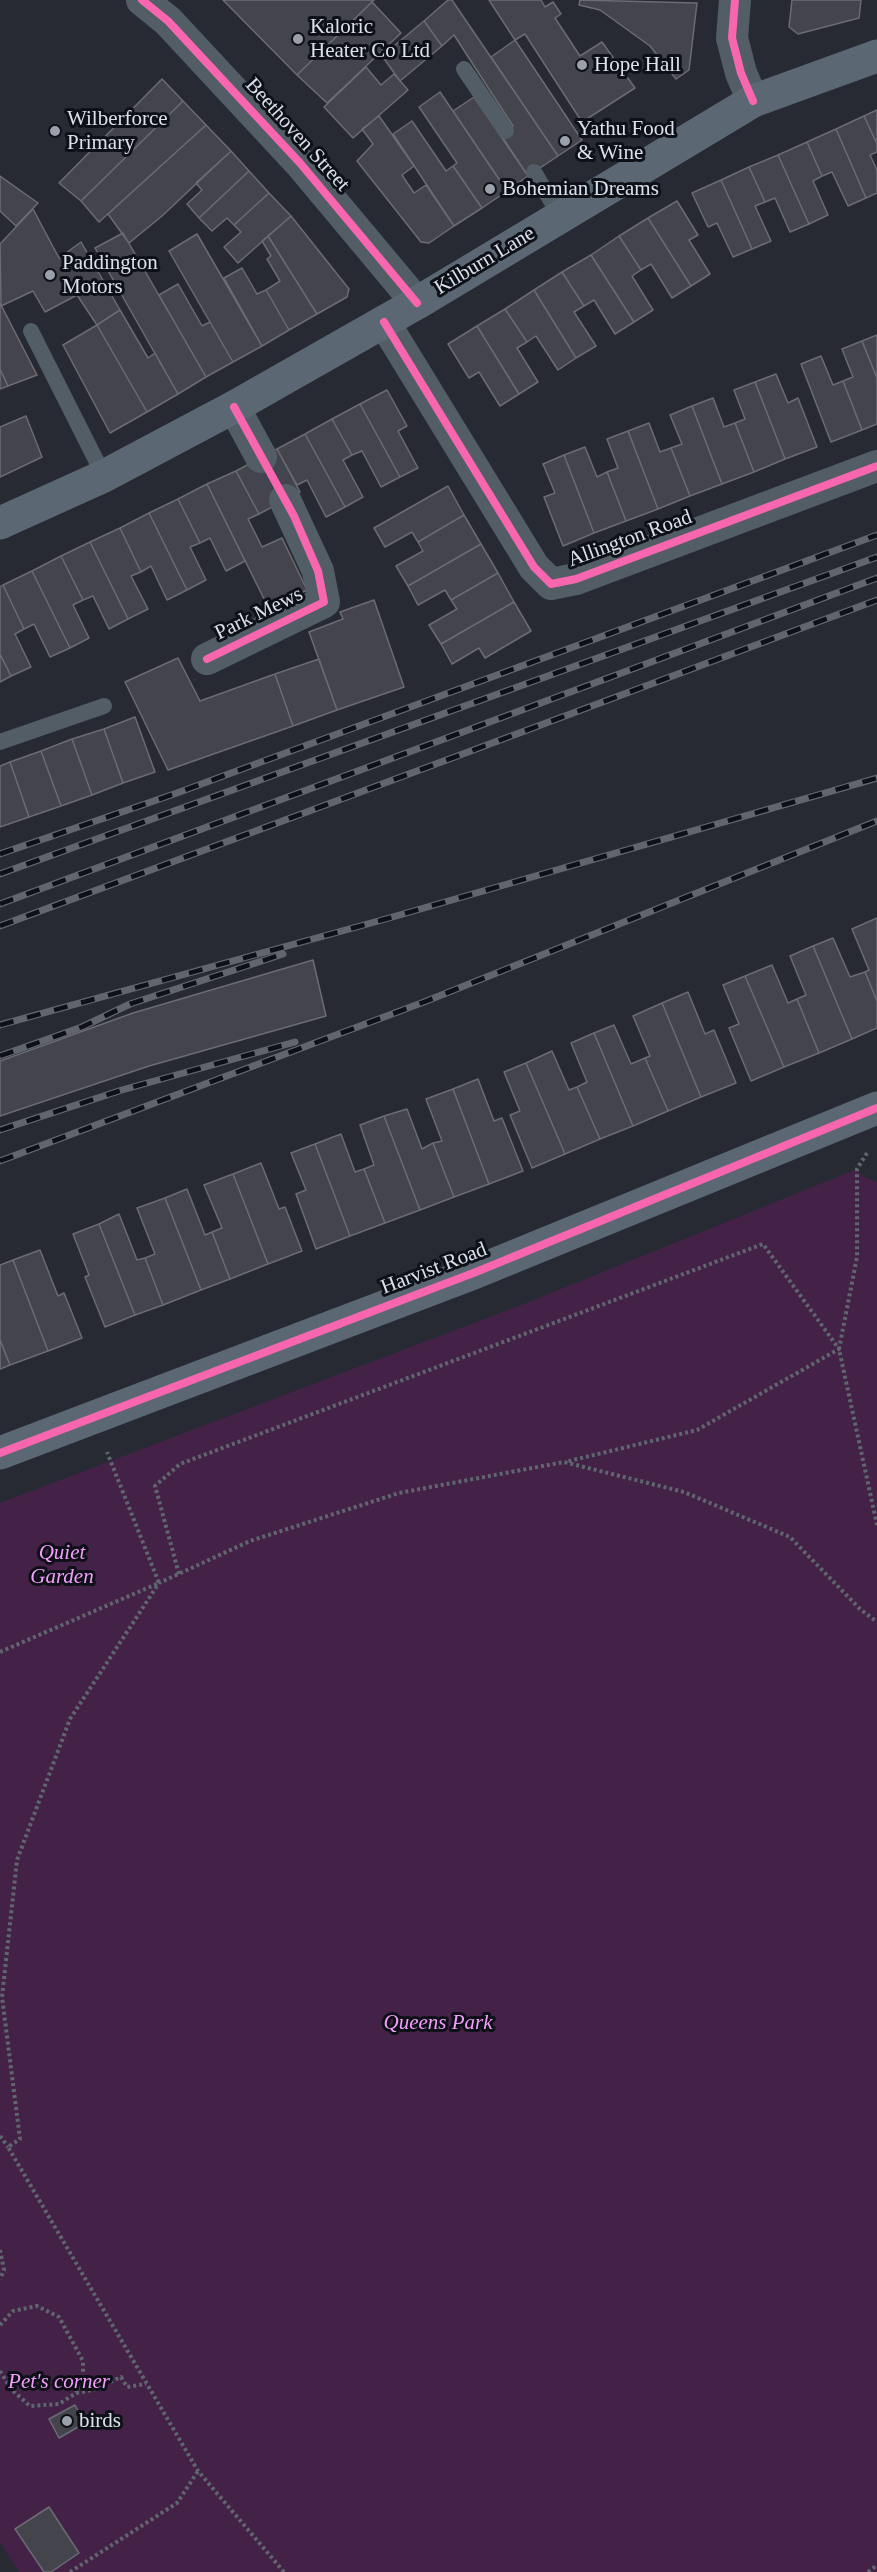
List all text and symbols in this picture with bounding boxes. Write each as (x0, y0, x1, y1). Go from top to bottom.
place label: Kaloric Heater Co Ltd (310, 14, 430, 64)
marker: Kaloric Heater Co Ltd (291, 32, 305, 46)
place label: Hope Hall (594, 52, 681, 78)
marker: Hope Hall (575, 58, 589, 72)
street label: Beethoven Street (239, 73, 355, 197)
place label: Wilberforce Primary (67, 106, 168, 156)
place label: Yathu Food & Wine (577, 116, 675, 166)
marker: Wilberforce Primary (48, 124, 62, 138)
marker: Yathu Food & Wine (558, 134, 572, 148)
place label: Bohemian Dreams (502, 176, 659, 202)
marker: Bohemian Dreams (483, 182, 497, 196)
street label: Kilburn Lane (430, 221, 540, 301)
place label: Paddington Motors (62, 250, 158, 300)
marker: Paddington Motors (43, 268, 57, 282)
street label: Allington Road (565, 505, 695, 573)
street label: Park Mews (211, 582, 307, 646)
street label: Harvist Road (377, 1237, 491, 1301)
park label: Quiet Garden (30, 1540, 94, 1590)
park label: Queens Park (383, 2010, 493, 2036)
park label: Pet's corner (8, 2369, 110, 2395)
place label: birds (79, 2408, 121, 2434)
marker: birds (60, 2414, 74, 2428)

